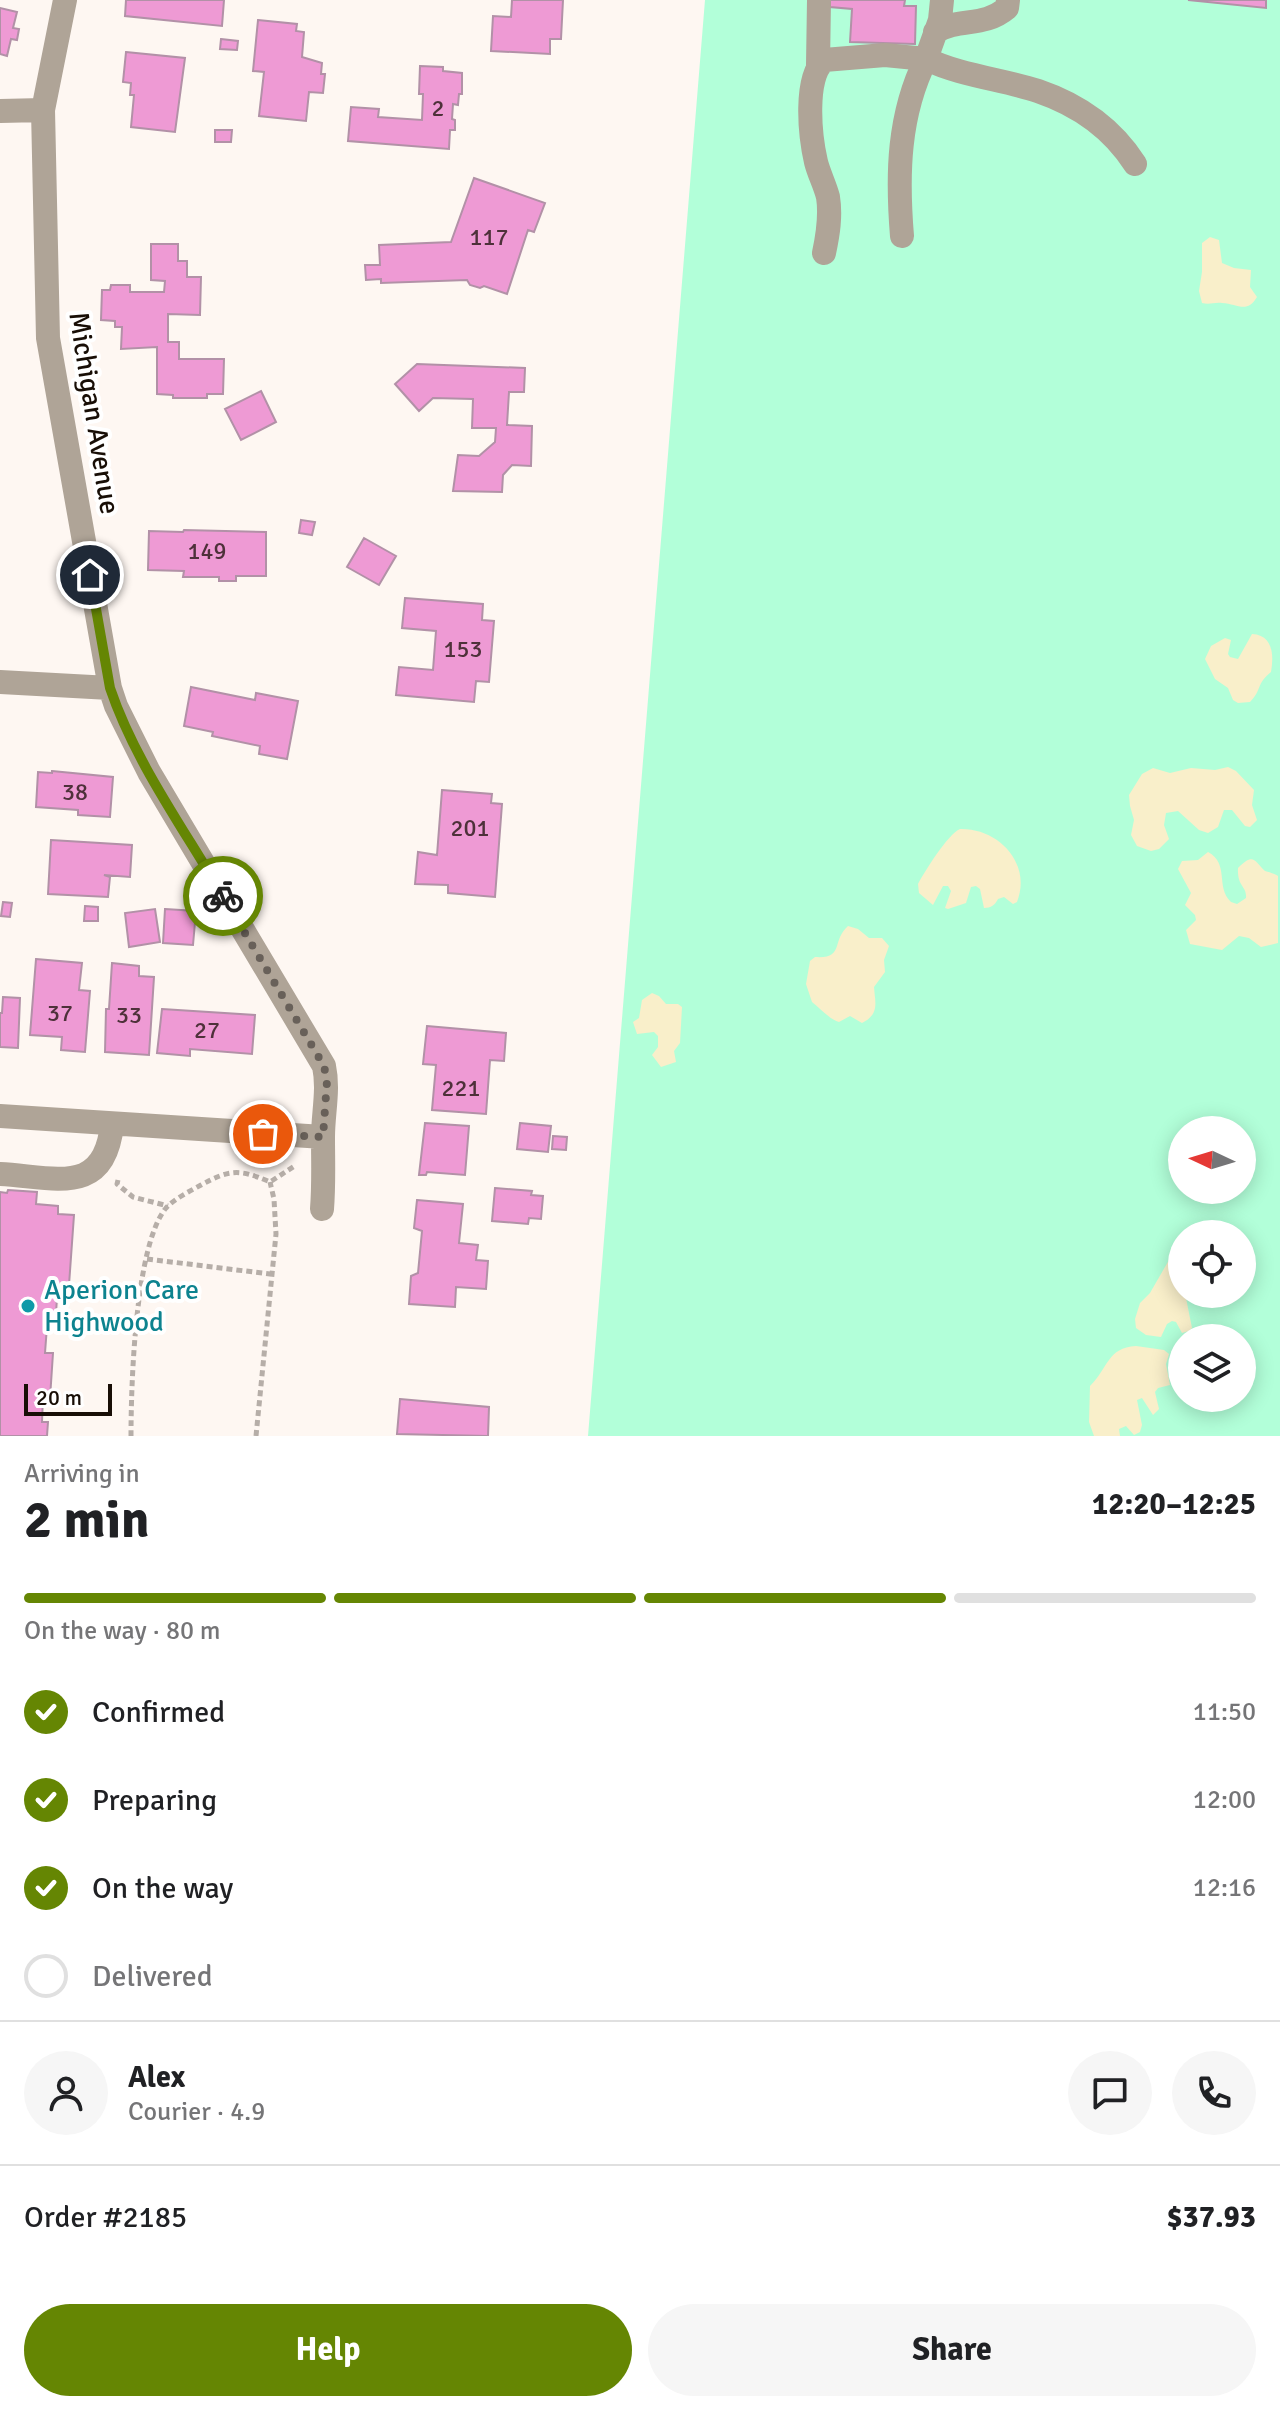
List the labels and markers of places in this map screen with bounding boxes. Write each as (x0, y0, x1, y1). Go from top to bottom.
pin (56, 541, 124, 609)
pin (229, 1100, 297, 1168)
place label: Aperion Care Highwood (44, 1273, 199, 1339)
marker: Aperion Care Highwood (19, 1297, 37, 1315)

